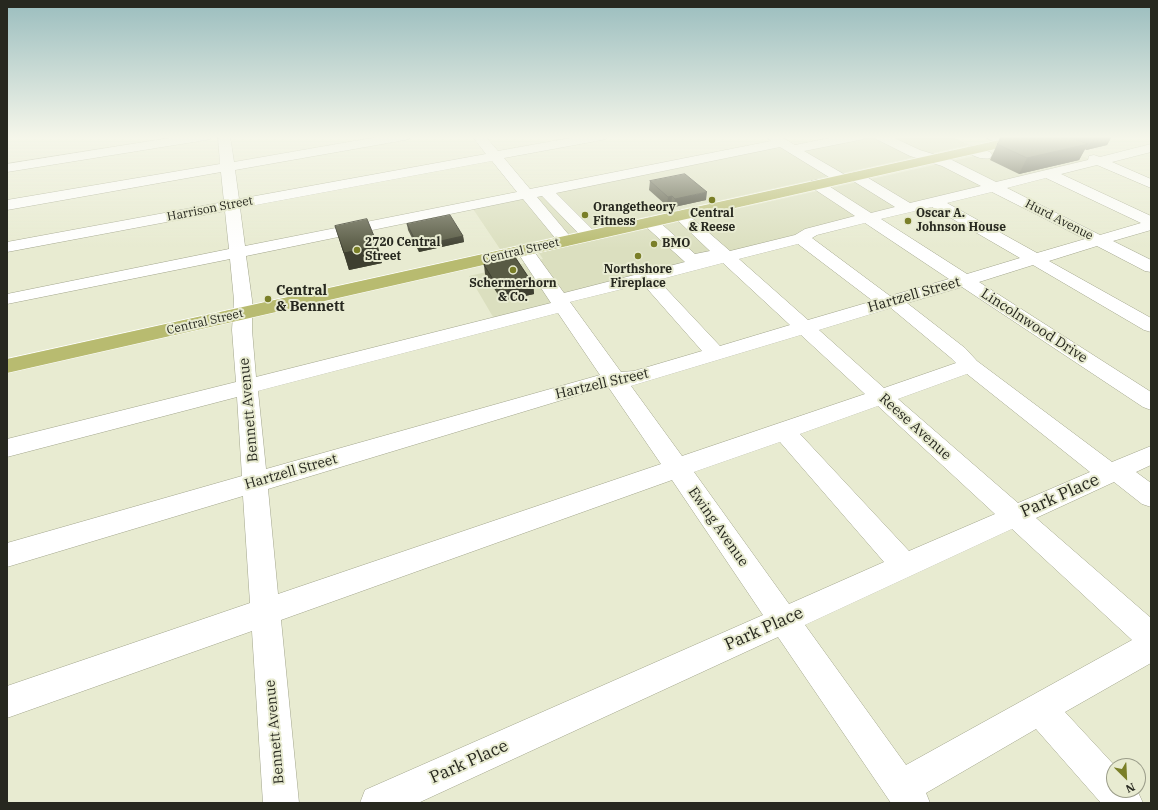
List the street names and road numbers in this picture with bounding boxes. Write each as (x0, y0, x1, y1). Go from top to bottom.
street label: Harrison Street (166, 194, 254, 224)
street label: Hurd Avenue (1023, 197, 1095, 243)
street label: Central Street (481, 235, 561, 267)
street label: Hartzell Street (866, 274, 962, 316)
street label: Lincolnwood Drive (978, 285, 1090, 367)
street label: Central Street (165, 306, 245, 338)
street label: Bennett Avenue (236, 357, 262, 463)
street label: Hartzell Street (554, 365, 650, 403)
street label: Reese Avenue (876, 390, 954, 464)
street label: Hartzell Street (243, 451, 339, 493)
street label: Park Place (1018, 470, 1102, 522)
street label: Ewing Avenue (684, 484, 752, 570)
street label: Park Place (722, 603, 806, 655)
street label: Bennett Avenue (262, 679, 288, 785)
street label: Park Place (427, 736, 511, 788)

